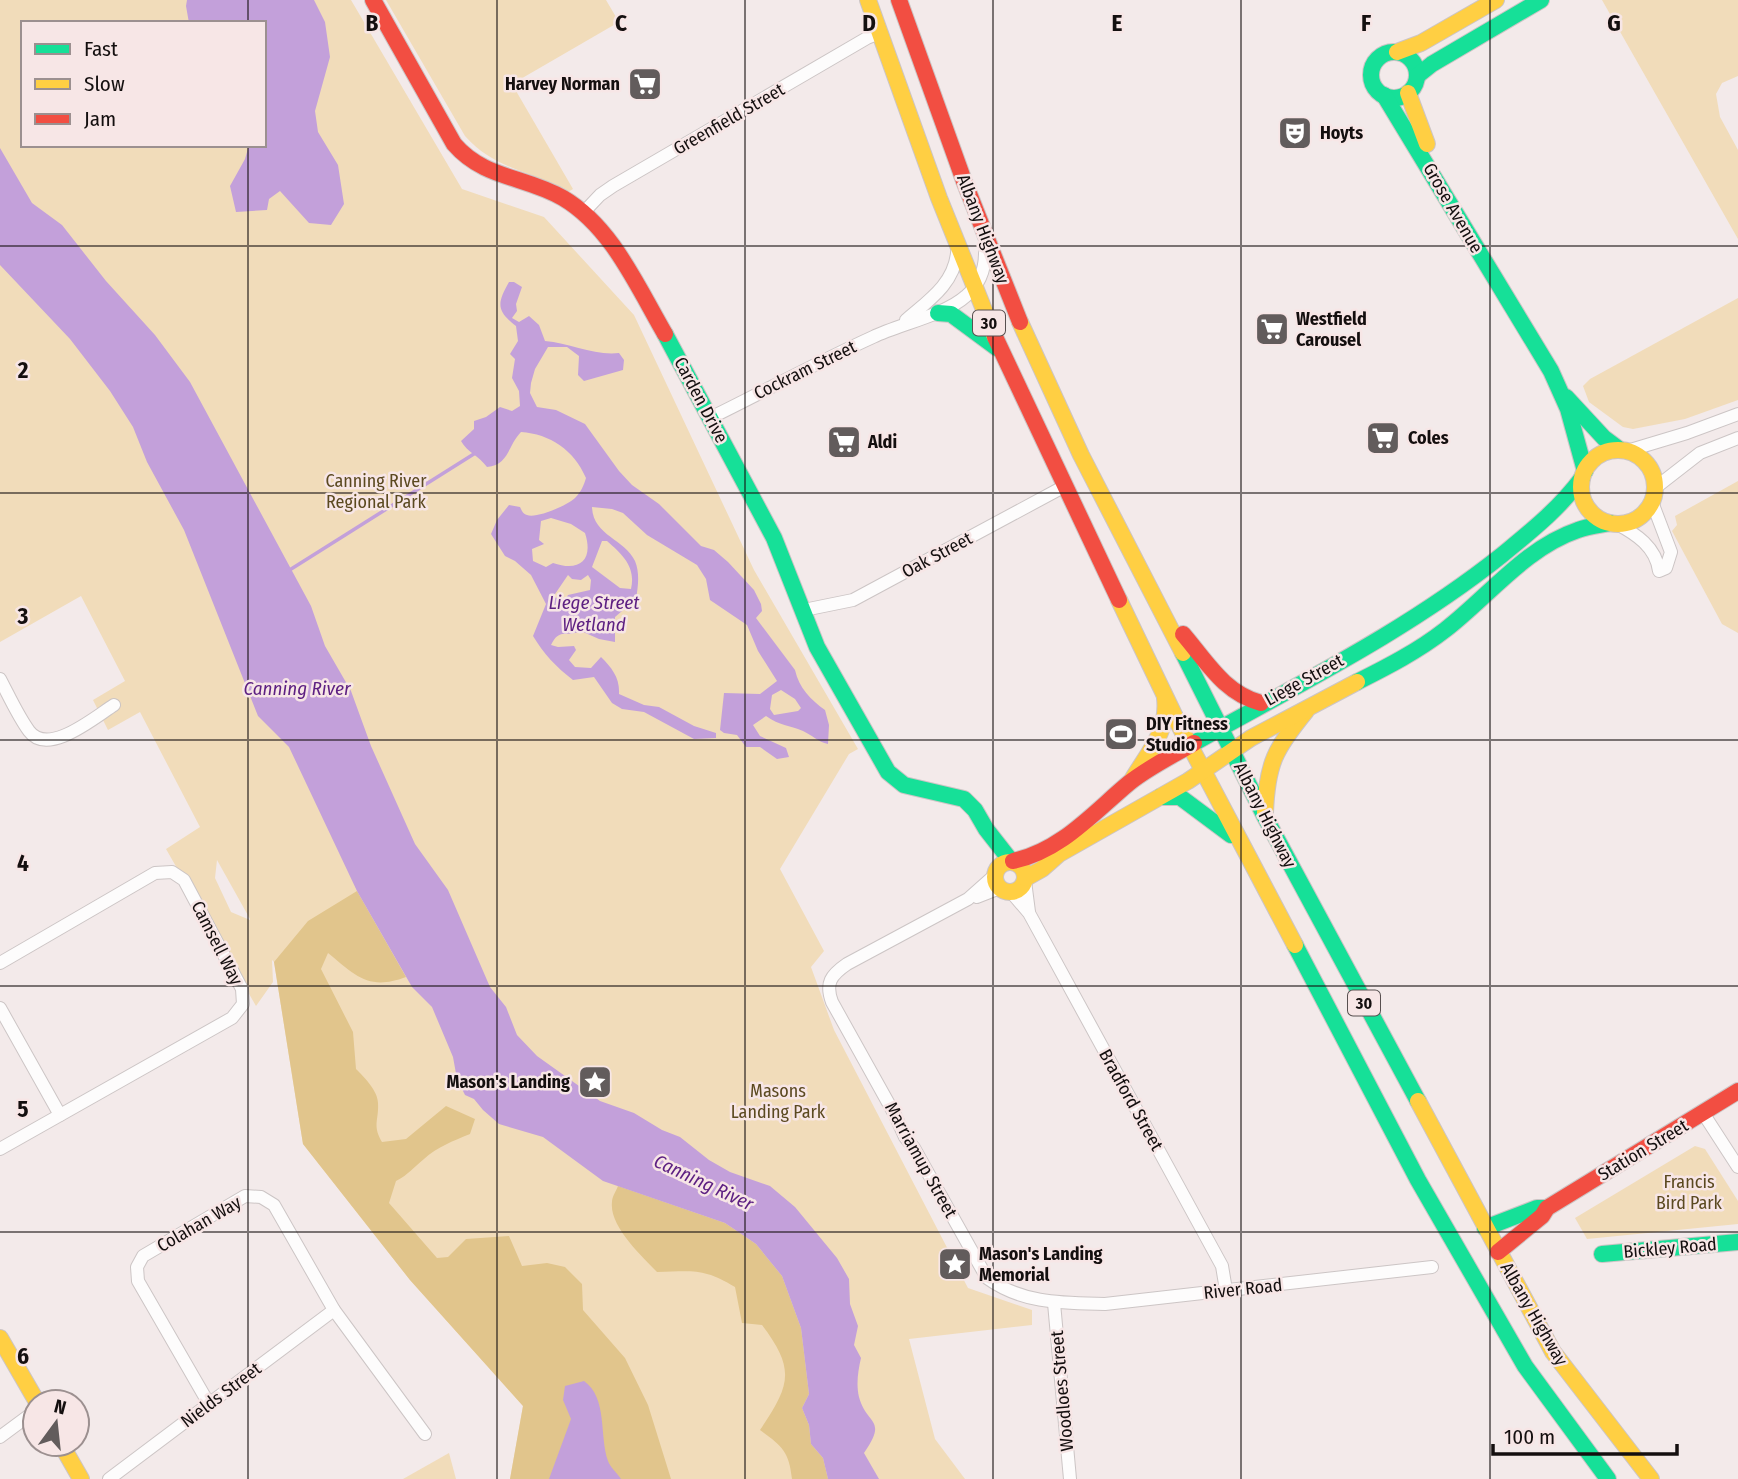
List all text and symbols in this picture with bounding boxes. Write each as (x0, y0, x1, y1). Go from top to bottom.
text: B (366, 9, 379, 37)
text: C (615, 9, 627, 37)
text: D (862, 9, 876, 37)
text: E (1112, 9, 1123, 37)
text: F (1361, 9, 1371, 37)
text: G (1607, 9, 1621, 37)
legend (21, 21, 266, 147)
text: Fast (84, 36, 118, 62)
supermarket icon: Harvey Norman (626, 65, 664, 103)
text: Slow (84, 71, 125, 97)
place label: Harvey Norman (505, 73, 620, 95)
street label: Greenfield Street (670, 78, 788, 160)
text: Jam (84, 106, 116, 132)
theatre icon: Hoyts (1276, 114, 1314, 152)
place label: Hoyts (1320, 122, 1363, 144)
street label: Grose Avenue (1418, 159, 1488, 257)
street label: Albany Highway (952, 171, 1014, 287)
place label: Westfield Carousel (1296, 308, 1367, 351)
road number: 30 (973, 310, 1005, 336)
supermarket icon: Westfield Carousel (1253, 310, 1291, 348)
street label: Cockram Street (750, 336, 860, 404)
street label: Carden Drive (669, 353, 733, 447)
text: 2 (17, 356, 29, 384)
supermarket icon: Coles (1364, 419, 1402, 457)
supermarket icon: Aldi (825, 423, 863, 461)
place label: Coles (1408, 427, 1449, 449)
place label: Aldi (867, 431, 897, 453)
park label: Canning River Regional Park (326, 470, 427, 513)
street label: Oak Street (898, 527, 976, 583)
water label: Liege Street Wetland (548, 591, 640, 636)
text: 3 (17, 602, 29, 630)
street label: Liege Street (1261, 649, 1347, 711)
water label: Canning River (244, 677, 352, 700)
place label: DIY Fitness Studio (1146, 713, 1228, 756)
sports icon: DIY Fitness Studio (1102, 715, 1140, 753)
street label: Albany Highway (1229, 759, 1301, 871)
text: 4 (17, 849, 29, 877)
street label: Camsell Way (186, 897, 248, 989)
road number: 30 (1348, 990, 1380, 1015)
street label: Bradford Street (1094, 1045, 1168, 1155)
place icon: Mason's Landing (576, 1063, 614, 1101)
place label: Mason's Landing (446, 1071, 570, 1093)
park label: Masons Landing Park (731, 1080, 826, 1123)
text: 5 (17, 1095, 29, 1123)
street label: Marriamup Street (880, 1098, 962, 1222)
street label: Station Street (1594, 1114, 1692, 1186)
water label: Canning River (650, 1149, 758, 1216)
park label: Francis Bird Park (1656, 1171, 1723, 1214)
street label: Colahan Way (153, 1191, 245, 1257)
street label: Bickley Road (1622, 1233, 1718, 1263)
place label: Mason's Landing Memorial (979, 1243, 1103, 1286)
place icon: Mason's Landing Memorial (936, 1245, 974, 1283)
street label: Albany Highway (1496, 1258, 1572, 1370)
street label: River Road (1203, 1274, 1283, 1304)
street label: Woodloes Street (1046, 1330, 1078, 1452)
text: 6 (17, 1342, 29, 1370)
street label: Nields Street (177, 1358, 266, 1432)
north arrow (21, 1388, 91, 1458)
text: N (52, 1394, 69, 1420)
scale bar (1493, 1412, 1677, 1456)
text: 100 m (1504, 1424, 1555, 1450)

